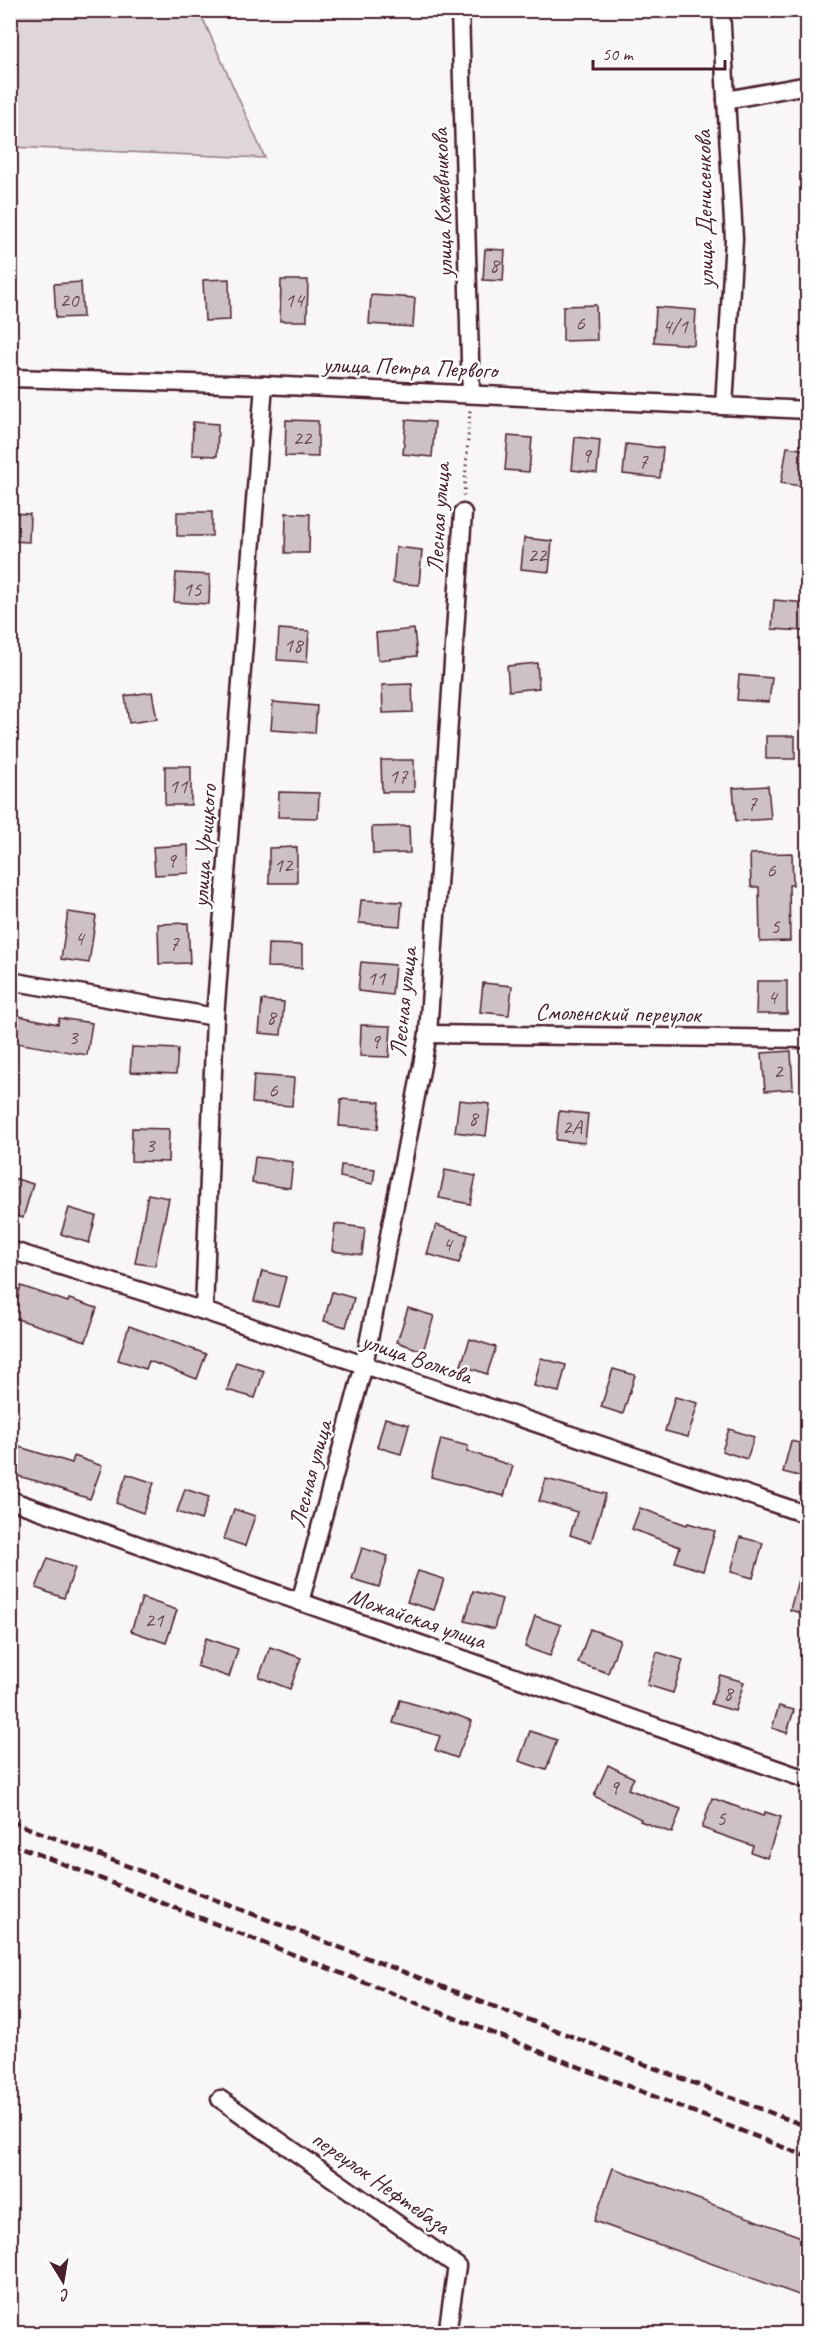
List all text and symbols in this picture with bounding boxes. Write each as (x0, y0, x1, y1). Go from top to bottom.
scale bar (593, 33, 725, 71)
text: 50 m (602, 43, 635, 65)
street label: улица Кожевникова (424, 127, 460, 280)
street label: улица Денисенкова (688, 129, 720, 290)
house number: 8 (489, 252, 501, 278)
house number: 20 (60, 287, 80, 313)
house number: 14 (285, 287, 306, 313)
house number: 6 (575, 310, 585, 336)
house number: 4/1 (662, 313, 689, 339)
street label: улица Петра Первого (320, 349, 500, 385)
house number: 22 (293, 425, 313, 451)
house number: 9 (581, 442, 592, 468)
house number: 7 (638, 448, 649, 474)
street label: Лесная улица (419, 460, 457, 574)
house number: 22 (528, 542, 548, 568)
house number: 15 (183, 576, 203, 602)
house number: 18 (284, 632, 305, 658)
house number: 17 (389, 763, 409, 789)
house number: 11 (169, 773, 189, 799)
street label: улица Урицкого (185, 782, 223, 911)
house number: 7 (747, 790, 758, 816)
house number: 9 (166, 847, 177, 873)
house number: 12 (274, 852, 294, 878)
house number: 6 (766, 857, 776, 883)
house number: 5 (770, 913, 781, 939)
house number: 4 (74, 925, 86, 951)
house number: 7 (169, 930, 180, 956)
street label: Лесная улица (382, 944, 424, 1058)
house number: 11 (367, 965, 387, 991)
house number: 4 (767, 984, 779, 1010)
street label: Смоленский переулок (535, 997, 703, 1029)
house number: 8 (266, 1004, 278, 1030)
house number: 3 (68, 1024, 79, 1050)
house number: 9 (370, 1028, 381, 1054)
house number: 2 (773, 1058, 784, 1084)
house number: 6 (268, 1077, 278, 1103)
house number: 8 (468, 1105, 480, 1131)
house number: 2А (562, 1114, 583, 1140)
house number: 3 (145, 1132, 156, 1158)
house number: 4 (442, 1231, 454, 1257)
street label: улица Волкова (356, 1325, 478, 1392)
street label: Лесная улица (281, 1415, 339, 1531)
street label: Можайская улица (344, 1580, 491, 1656)
house number: 21 (145, 1607, 165, 1633)
house number: 8 (723, 1680, 735, 1706)
house number: 9 (609, 1774, 620, 1800)
house number: 5 (716, 1805, 727, 1831)
street label: переулок Нефтебаза (306, 2123, 457, 2242)
north arrow (33, 2251, 93, 2311)
text: С (58, 2284, 71, 2306)

